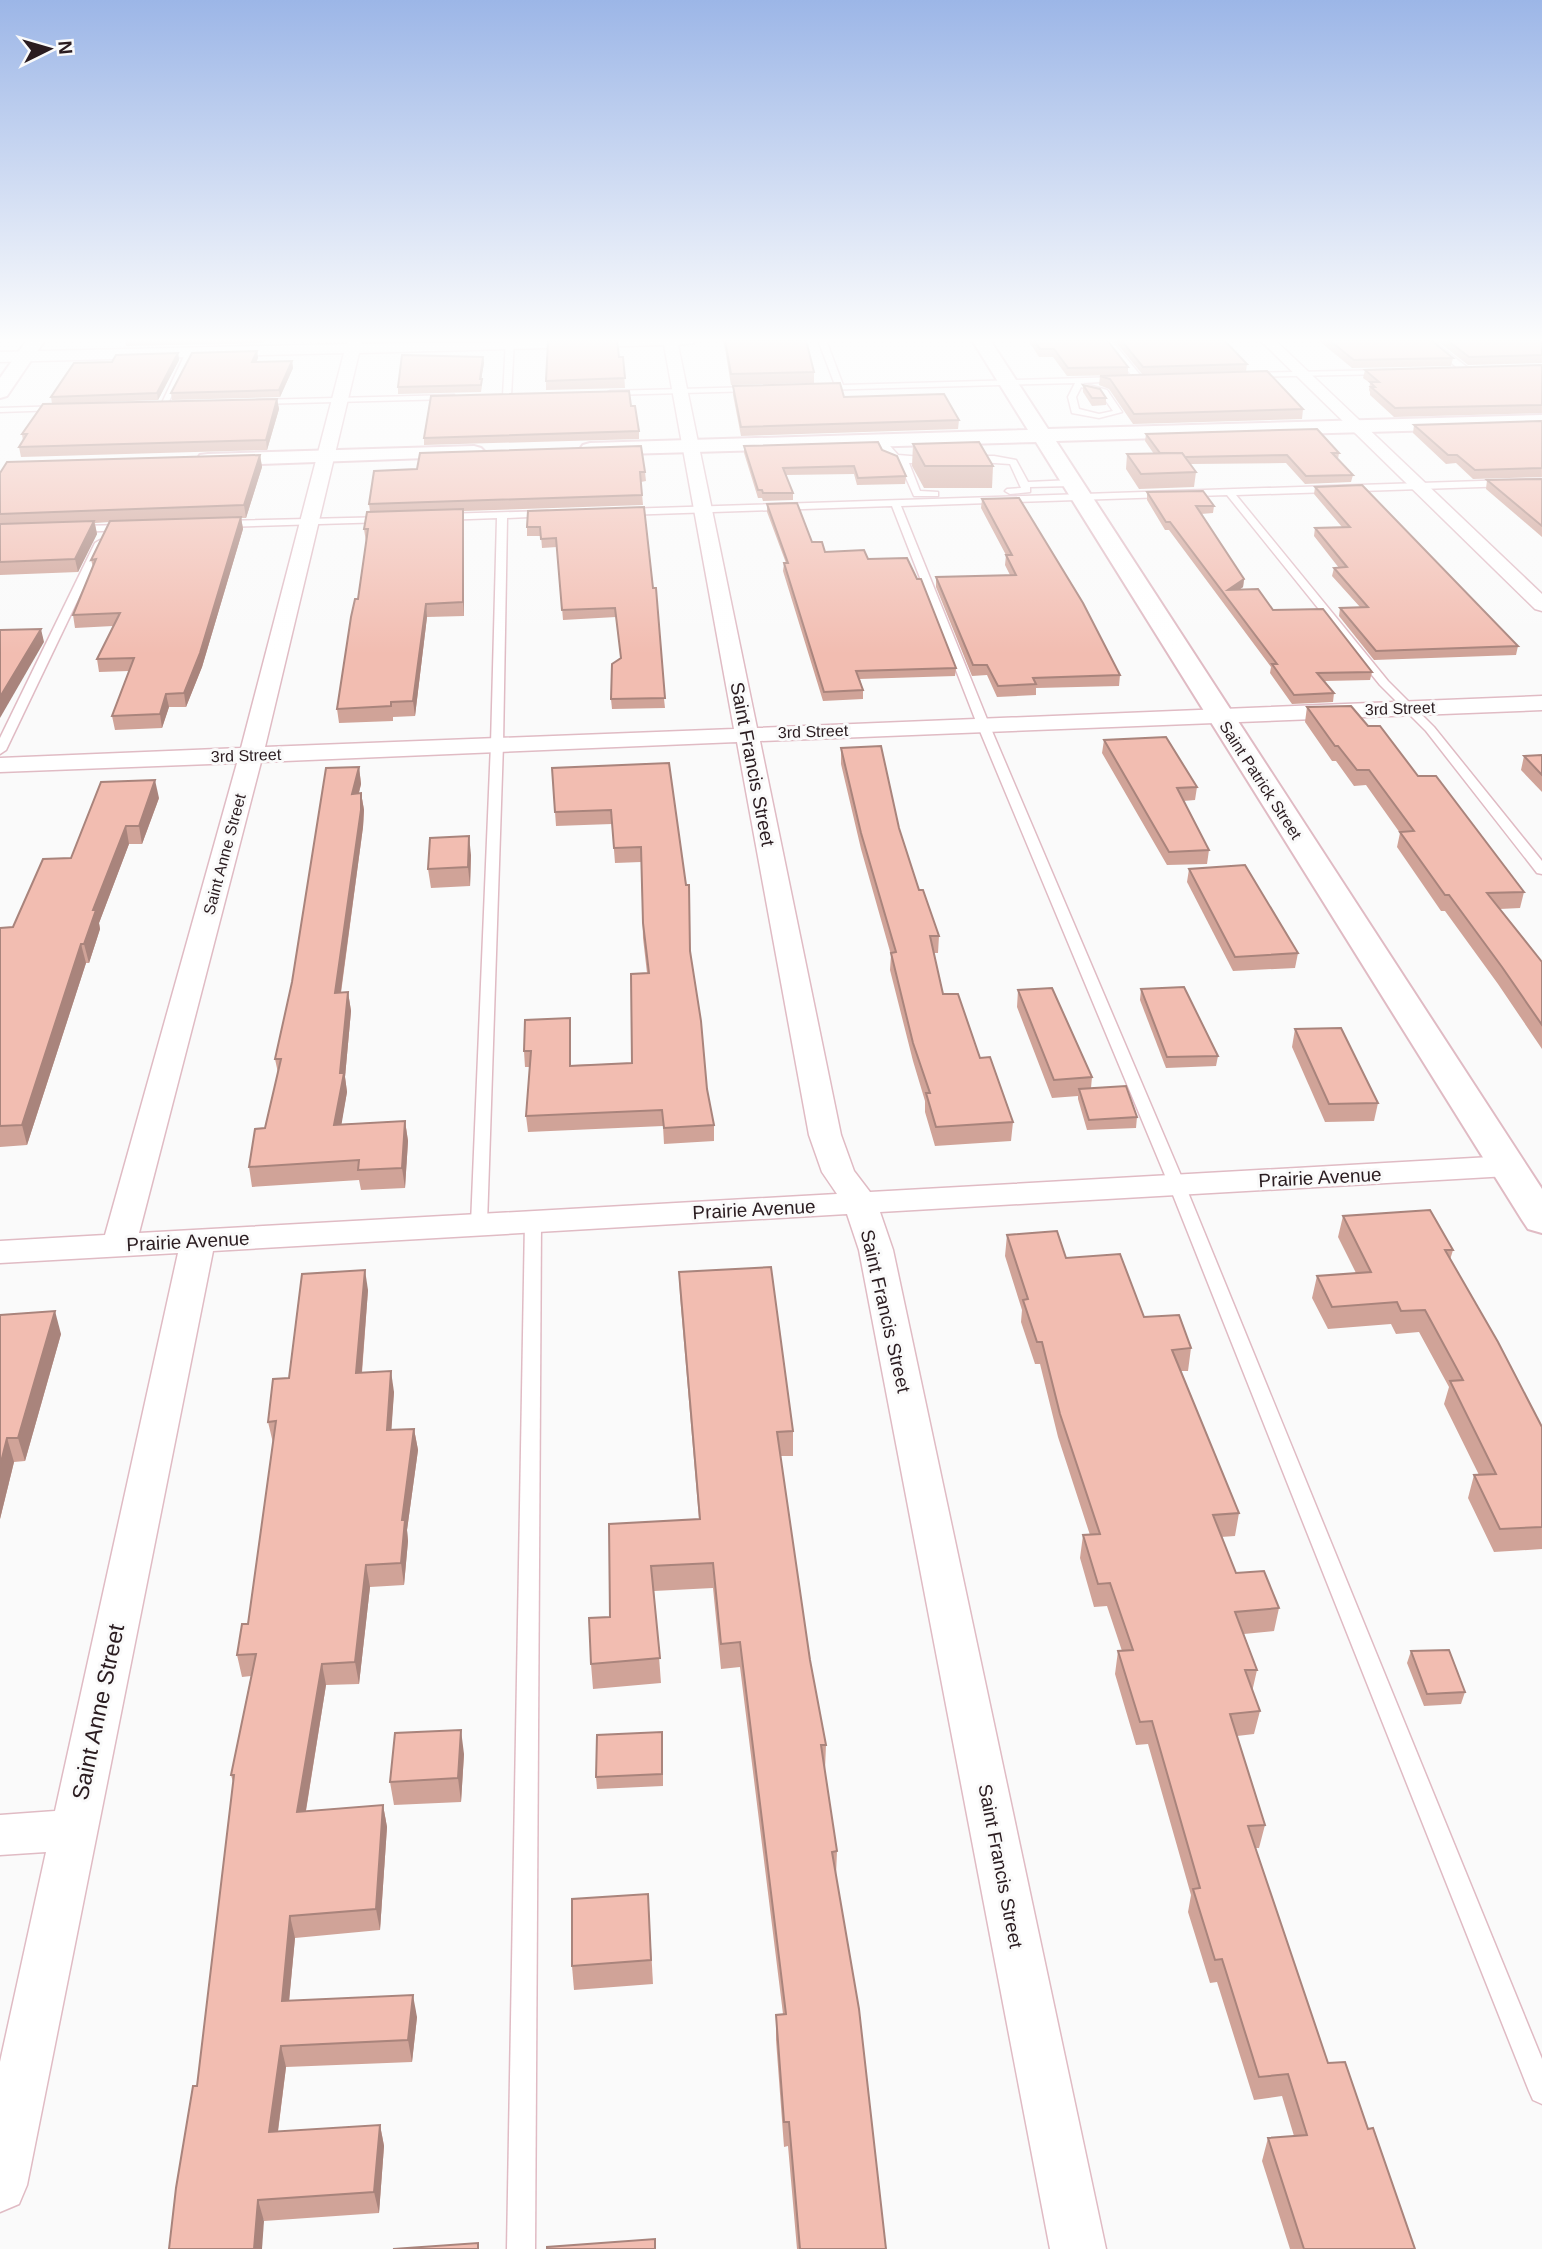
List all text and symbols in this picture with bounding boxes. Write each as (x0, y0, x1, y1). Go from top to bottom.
north arrow (14, 14, 84, 84)
text: N (54, 40, 76, 55)
street label: Saint Francis Street (726, 680, 779, 849)
street label: 3rd Street (1365, 699, 1436, 718)
street label: Saint Patrick Street (1216, 718, 1305, 843)
street label: 3rd Street (778, 722, 849, 741)
street label: 3rd Street (211, 746, 282, 765)
street label: Saint Anne Street (200, 791, 249, 916)
street label: Prairie Avenue (1258, 1164, 1382, 1191)
street label: Prairie Avenue (692, 1196, 816, 1223)
street label: Saint Francis Street (857, 1227, 915, 1395)
street label: Prairie Avenue (126, 1228, 250, 1255)
street label: Saint Anne Street (67, 1621, 129, 1802)
street label: Saint Francis Street (974, 1782, 1027, 1951)

